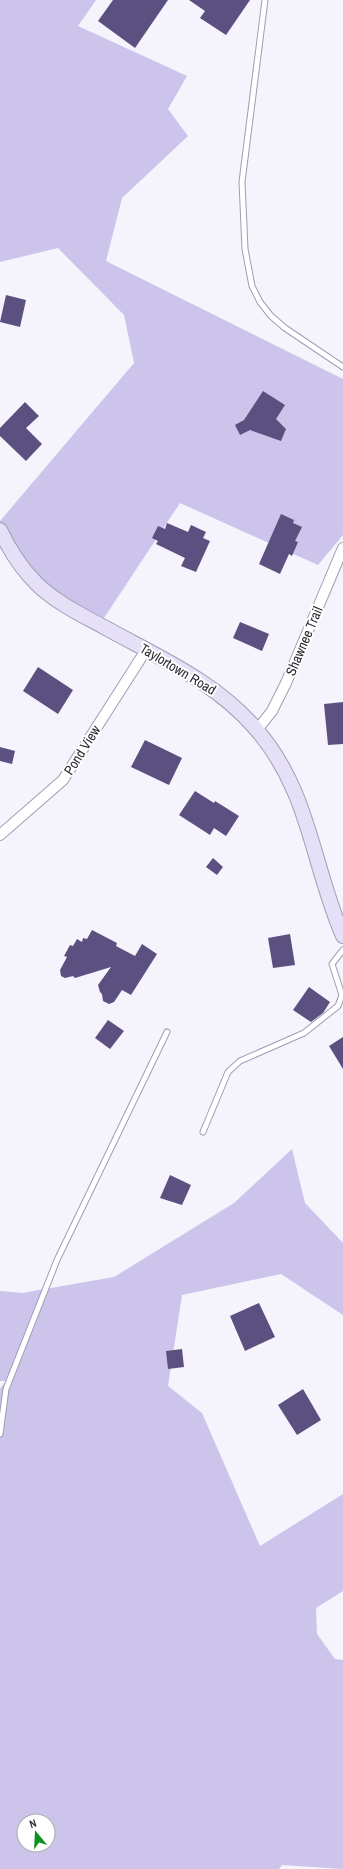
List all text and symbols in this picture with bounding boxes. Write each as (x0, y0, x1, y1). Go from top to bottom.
street label: Shawnee Trail (281, 604, 327, 678)
street label: Taylortown Road (137, 639, 219, 699)
street label: Pond View (60, 721, 105, 778)
north arrow (16, 1813, 56, 1853)
text: N (28, 1816, 38, 1831)

